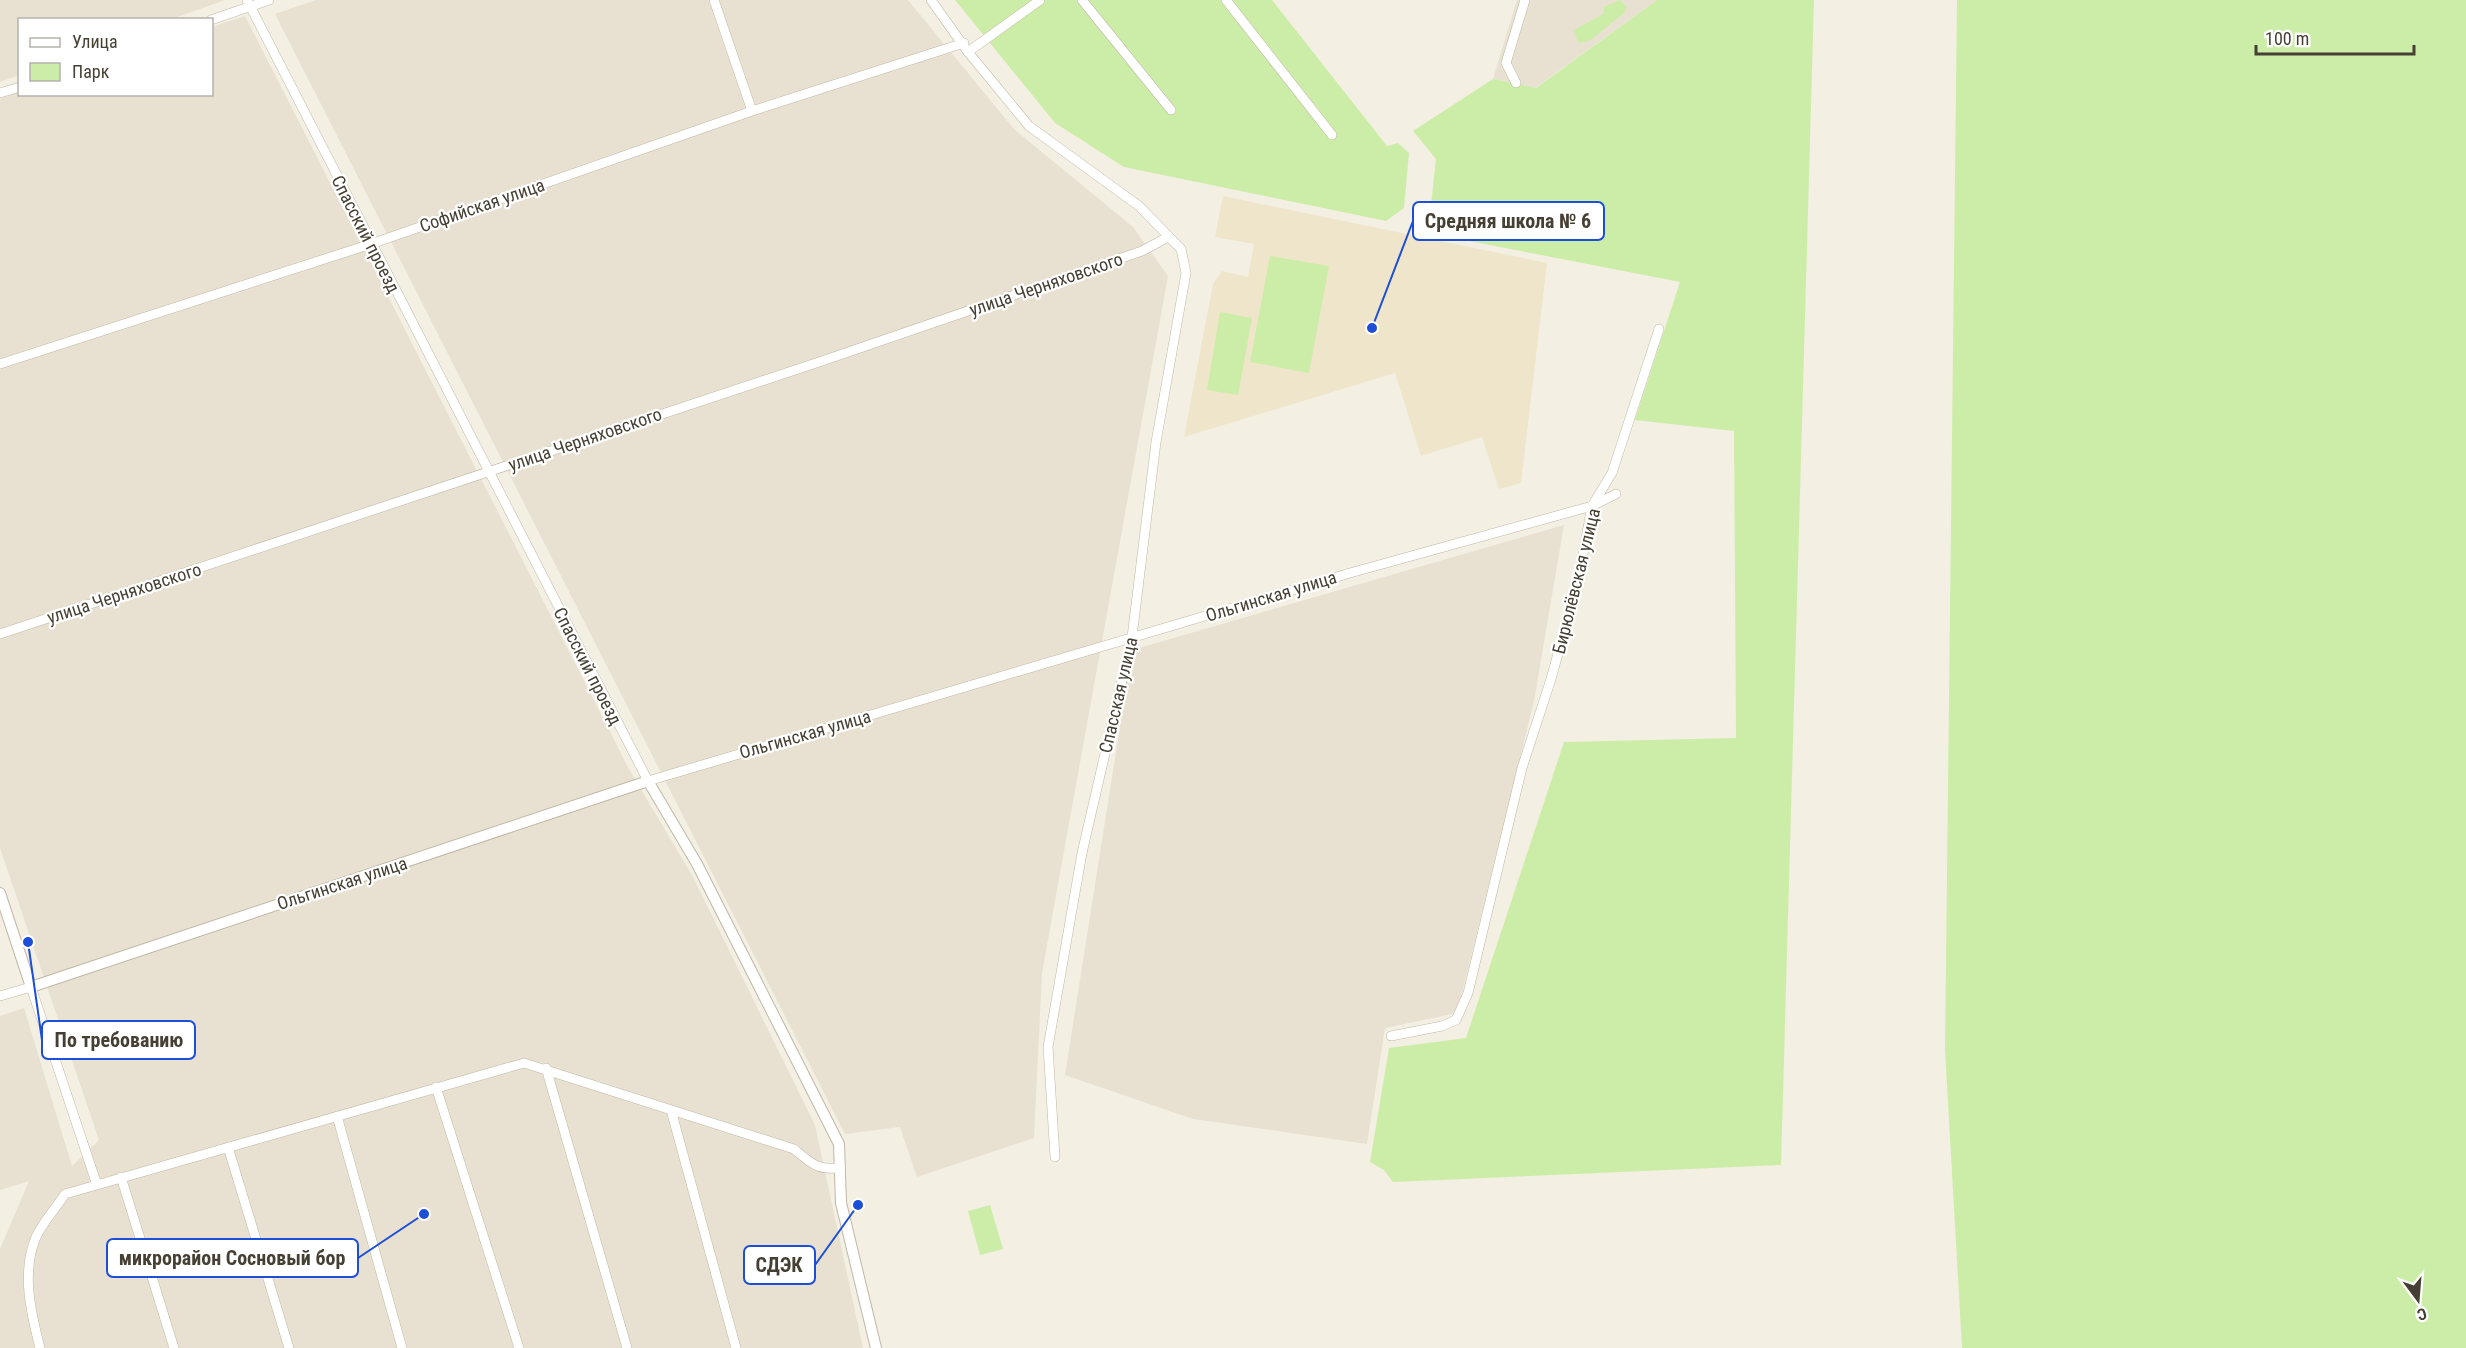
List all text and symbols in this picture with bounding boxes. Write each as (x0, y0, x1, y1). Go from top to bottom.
legend (18, 18, 213, 96)
scale bar (2256, 18, 2414, 56)
text: 100 m (2265, 28, 2309, 49)
text: Улица (72, 31, 118, 52)
text: Парк (72, 61, 110, 82)
street label: Спасский проезд (327, 172, 405, 297)
street label: Софийская улица (417, 174, 547, 236)
callout: Средняя школа № 6 (1413, 202, 1604, 240)
text: Средняя школа № 6 (1425, 209, 1591, 233)
street label: улица Черняховского (967, 248, 1125, 320)
street label: улица Черняховского (506, 403, 664, 475)
street label: Бирюлёвская улица (1548, 506, 1604, 656)
street label: улица Черняховского (44, 558, 204, 628)
street label: Ольгинская улица (1203, 566, 1339, 626)
street label: Спасский проезд (549, 604, 627, 729)
street label: Спасская улица (1094, 635, 1142, 755)
street label: Ольгинская улица (737, 705, 873, 763)
street label: Ольгинская улица (274, 852, 410, 914)
callout: По требованию (42, 1021, 195, 1059)
text: По требованию (55, 1028, 183, 1052)
callout: микрорайон Сосновый бор (107, 1239, 358, 1277)
text: микрорайон Сосновый бор (119, 1246, 345, 1270)
callout: СДЭК (744, 1246, 815, 1284)
text: СДЭК (755, 1253, 803, 1277)
north arrow (2388, 1270, 2448, 1330)
text: С (2415, 1304, 2429, 1324)

